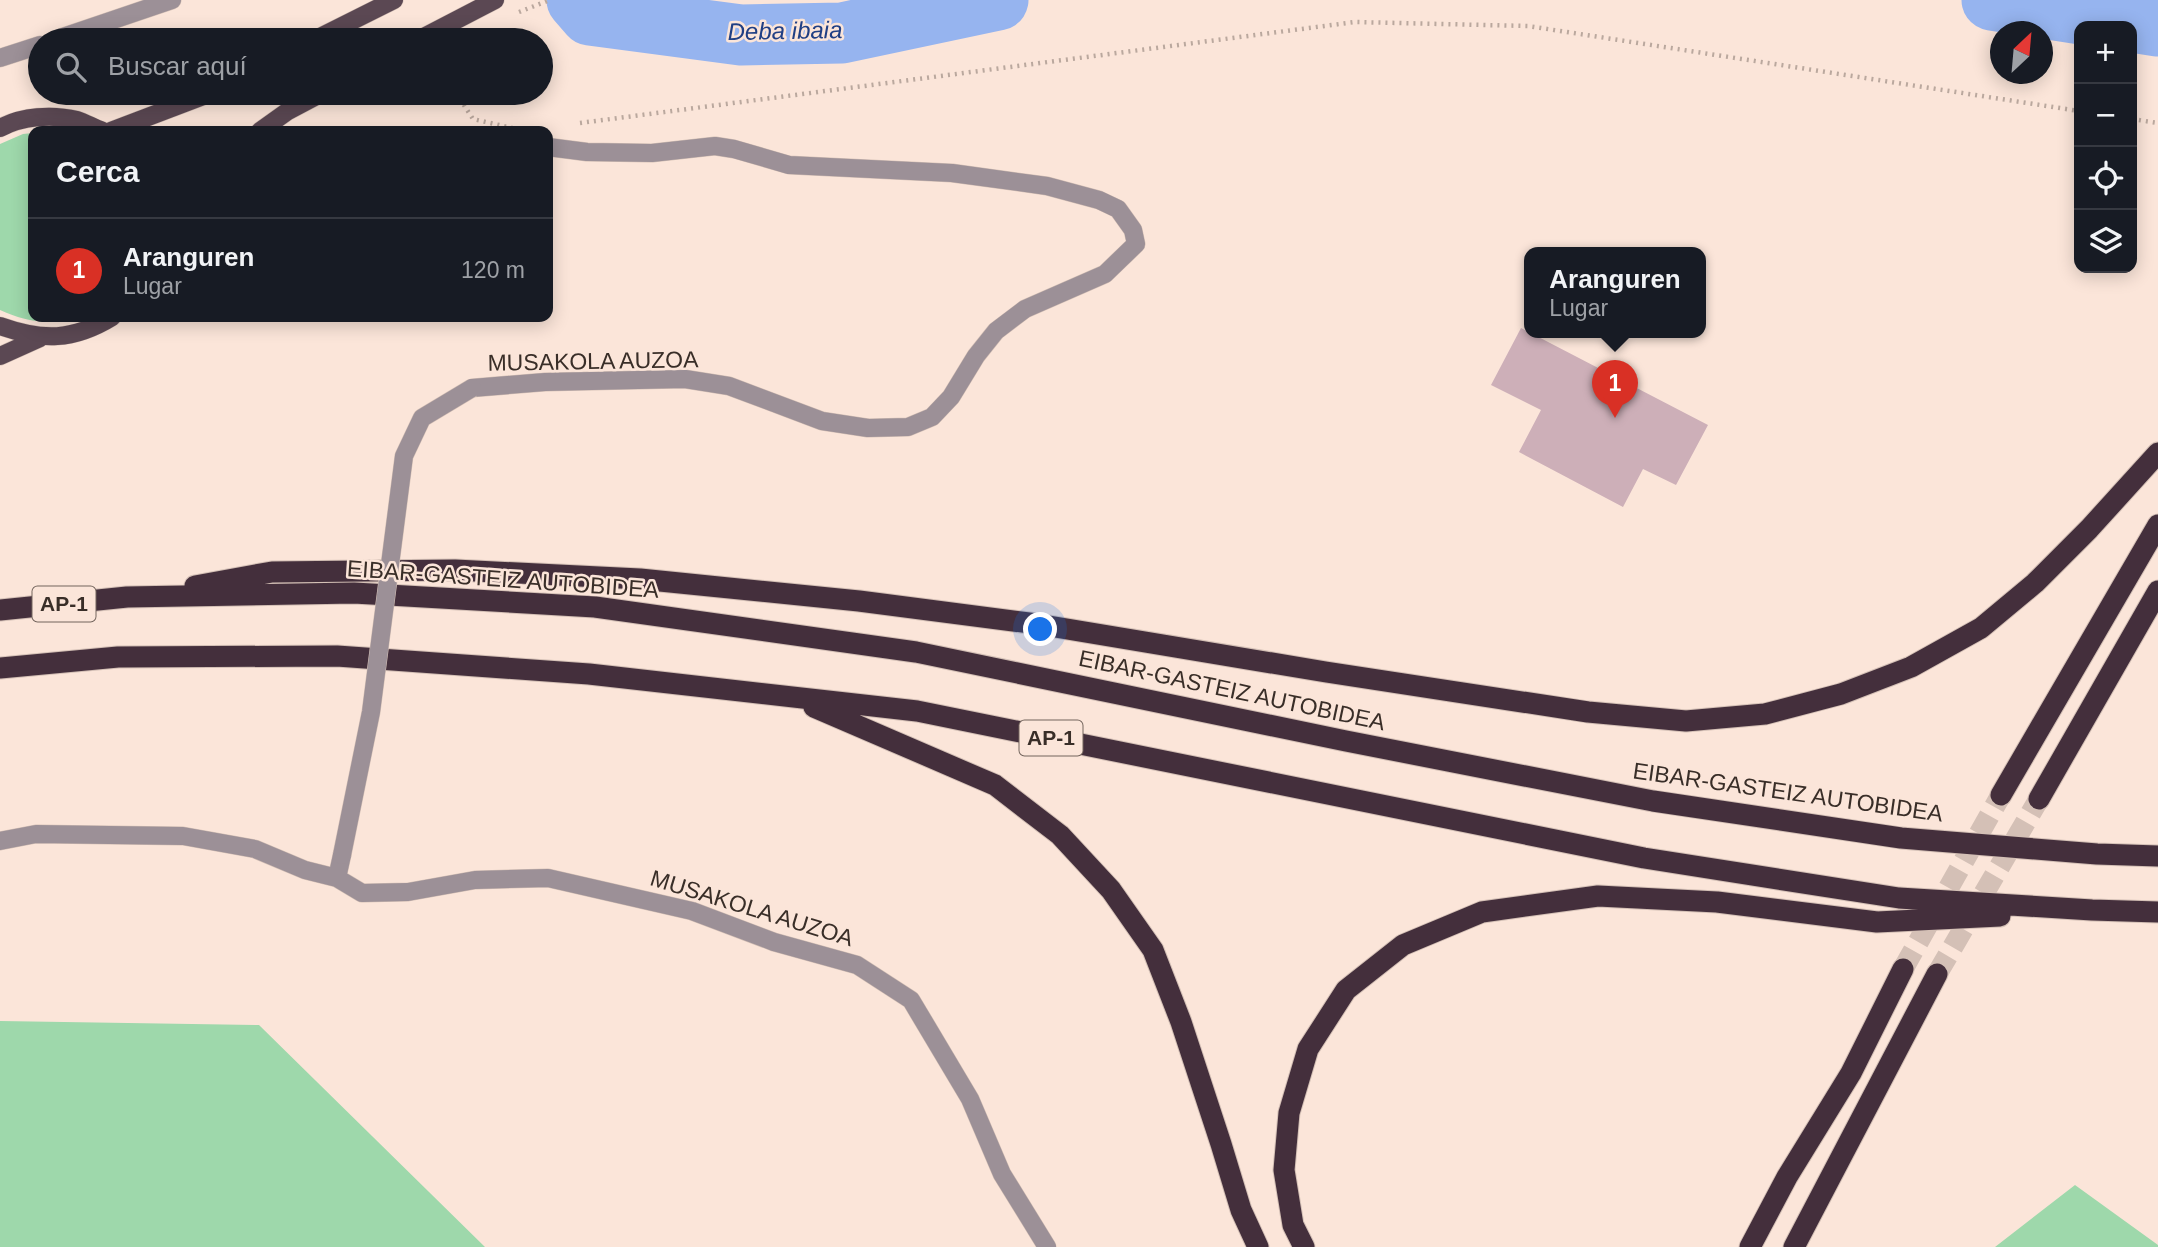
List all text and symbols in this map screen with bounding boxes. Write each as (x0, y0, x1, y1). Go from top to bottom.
water label: Deba ibaia (727, 16, 843, 45)
north arrow (1990, 21, 2053, 84)
map controls (2074, 21, 2137, 273)
button: + (2074, 21, 2137, 84)
search box (28, 28, 553, 105)
icon: search (52, 48, 90, 86)
text: Buscar aquí (108, 51, 247, 81)
button: − (2074, 84, 2137, 147)
button: locate (2074, 147, 2137, 210)
text: Cerca (56, 155, 139, 188)
button: layers (2074, 210, 2137, 273)
text: Aranguren (123, 242, 254, 272)
popup (1524, 247, 1706, 338)
text: 1 (73, 257, 85, 283)
text: 120 m (461, 257, 525, 283)
text: Aranguren (1549, 264, 1681, 294)
text: Lugar (123, 273, 182, 299)
text: Lugar (1549, 295, 1608, 321)
street label: MUSAKOLA AUZOA (487, 346, 699, 376)
pin: 1 (1592, 360, 1638, 418)
street label: EIBAR-GASTEIZ AUTOBIDEA (346, 555, 661, 603)
road number: AP-1 (32, 586, 96, 622)
your location (1023, 612, 1057, 646)
street label: EIBAR-GASTEIZ AUTOBIDEA (1076, 645, 1388, 735)
road number: AP-1 (1020, 720, 1082, 756)
street label: EIBAR-GASTEIZ AUTOBIDEA (1631, 757, 1945, 827)
street label: MUSAKOLA AUZOA (647, 865, 857, 951)

